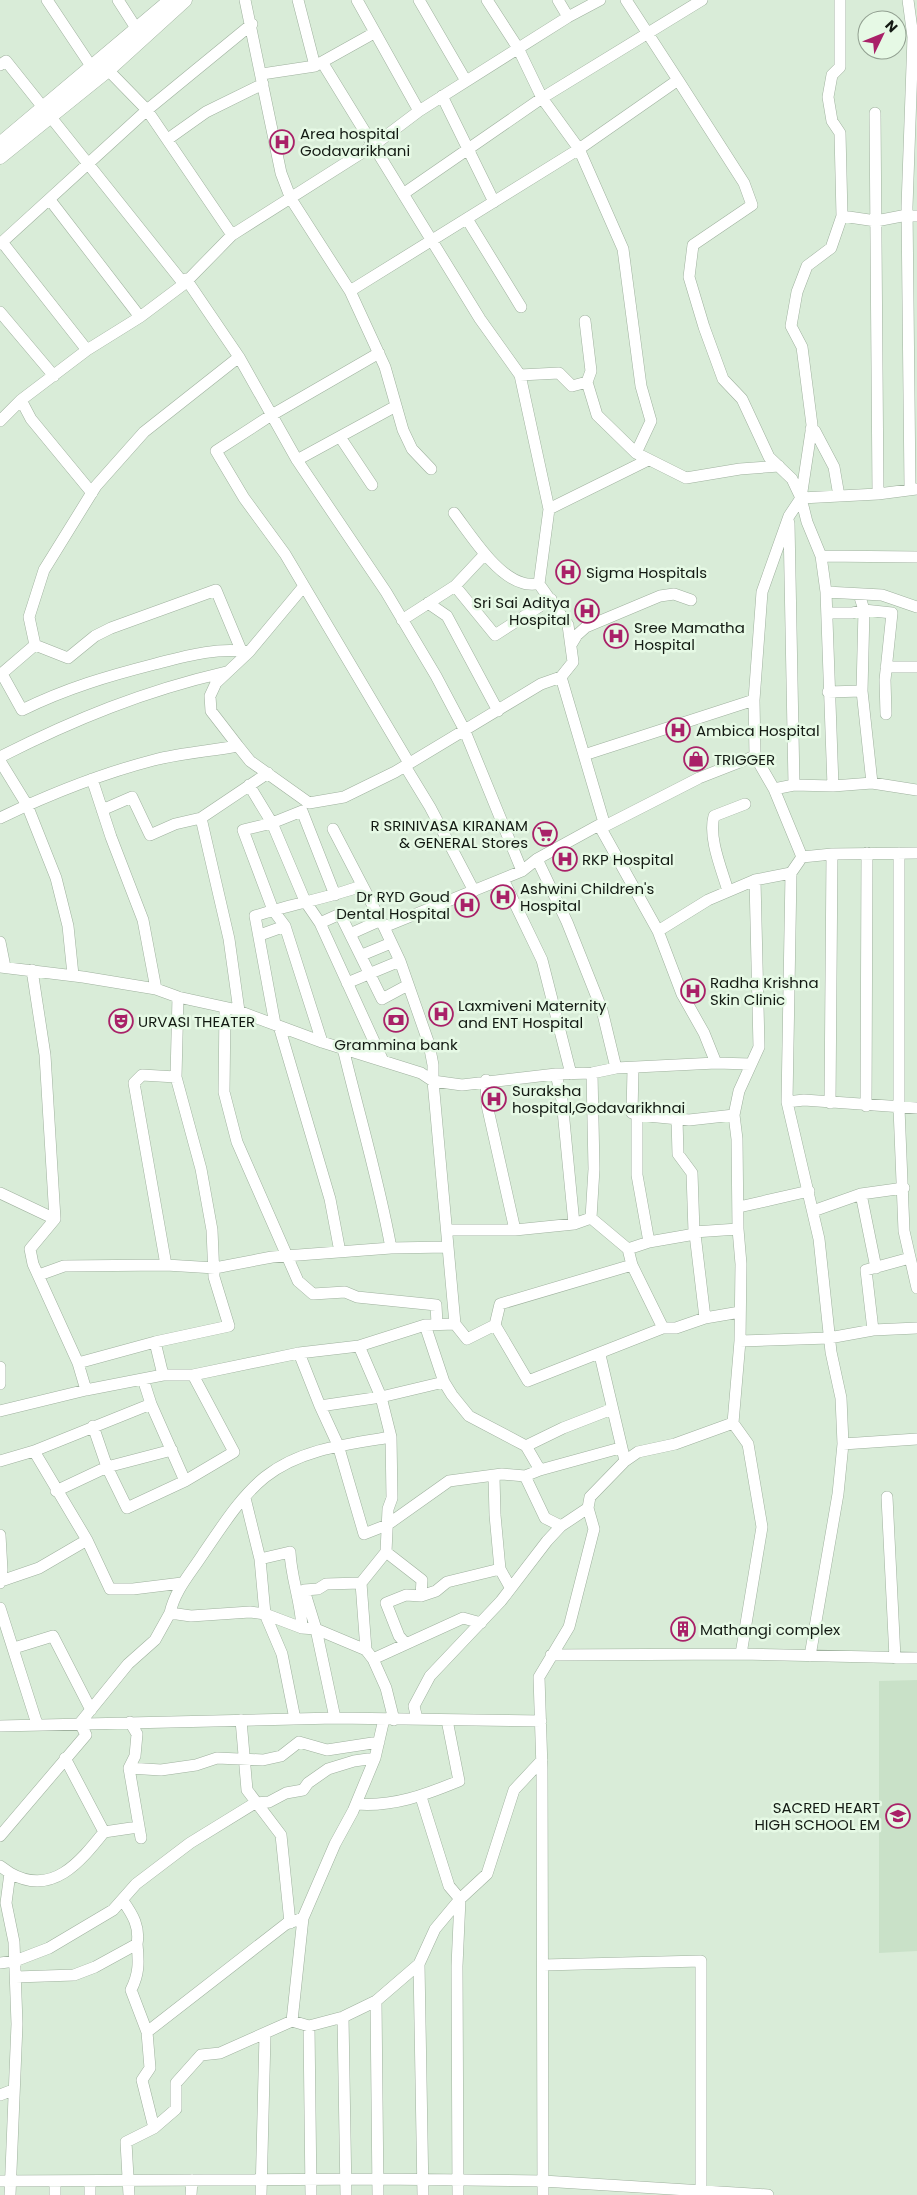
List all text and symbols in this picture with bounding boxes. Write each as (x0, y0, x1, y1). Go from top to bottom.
north arrow (857, 10, 907, 60)
text: N (881, 15, 902, 37)
place label: Area hospital Godavarikhani (300, 123, 410, 161)
hospital icon: Area hospital Godavarikhani (269, 129, 295, 155)
hospital icon: Sigma Hospitals (555, 559, 581, 585)
place label: Sigma Hospitals (586, 562, 707, 583)
place label: Sri Sai Aditya Hospital (473, 592, 570, 630)
hospital icon: Sri Sai Aditya Hospital (574, 598, 600, 624)
place label: Sree Mamatha Hospital (634, 617, 745, 655)
hospital icon: Sree Mamatha Hospital (603, 623, 629, 649)
hospital icon: Ambica Hospital (665, 717, 691, 743)
place label: Ambica Hospital (696, 720, 820, 741)
shop icon: TRIGGER (683, 746, 709, 772)
place label: TRIGGER (714, 749, 775, 770)
place label: R SRINIVASA KIRANAM & GENERAL Stores (370, 815, 528, 853)
supermarket icon: R SRINIVASA KIRANAM & GENERAL Stores (532, 821, 558, 847)
hospital icon: RKP Hospital (552, 846, 578, 872)
place label: RKP Hospital (582, 849, 674, 870)
place label: Ashwini Children's Hospital (520, 878, 654, 916)
hospital icon: Ashwini Children's Hospital (490, 884, 516, 910)
place label: Dr RYD Goud Dental Hospital (336, 886, 450, 924)
hospital icon: Dr RYD Goud Dental Hospital (454, 892, 480, 918)
place label: Radha Krishna Skin Clinic (710, 972, 819, 1010)
hospital icon: Radha Krishna Skin Clinic (680, 978, 706, 1004)
place label: Laxmiveni Maternity and ENT Hospital (458, 995, 607, 1033)
hospital icon: Laxmiveni Maternity and ENT Hospital (428, 1001, 454, 1027)
bank icon: Grammina bank (383, 1007, 409, 1033)
theatre icon: URVASI THEATER (108, 1008, 134, 1034)
place label: URVASI THEATER (138, 1011, 255, 1032)
place label: Grammina bank (334, 1034, 458, 1055)
place label: Suraksha hospital,Godavarikhnai (512, 1080, 685, 1118)
hospital icon: Suraksha hospital,Godavarikhnai (481, 1086, 507, 1112)
building icon: Mathangi complex (670, 1616, 696, 1642)
place label: Mathangi complex (700, 1619, 840, 1640)
place label: SACRED HEART HIGH SCHOOL EM (754, 1797, 880, 1835)
school or university icon: SACRED HEART HIGH SCHOOL EM (885, 1803, 911, 1829)

